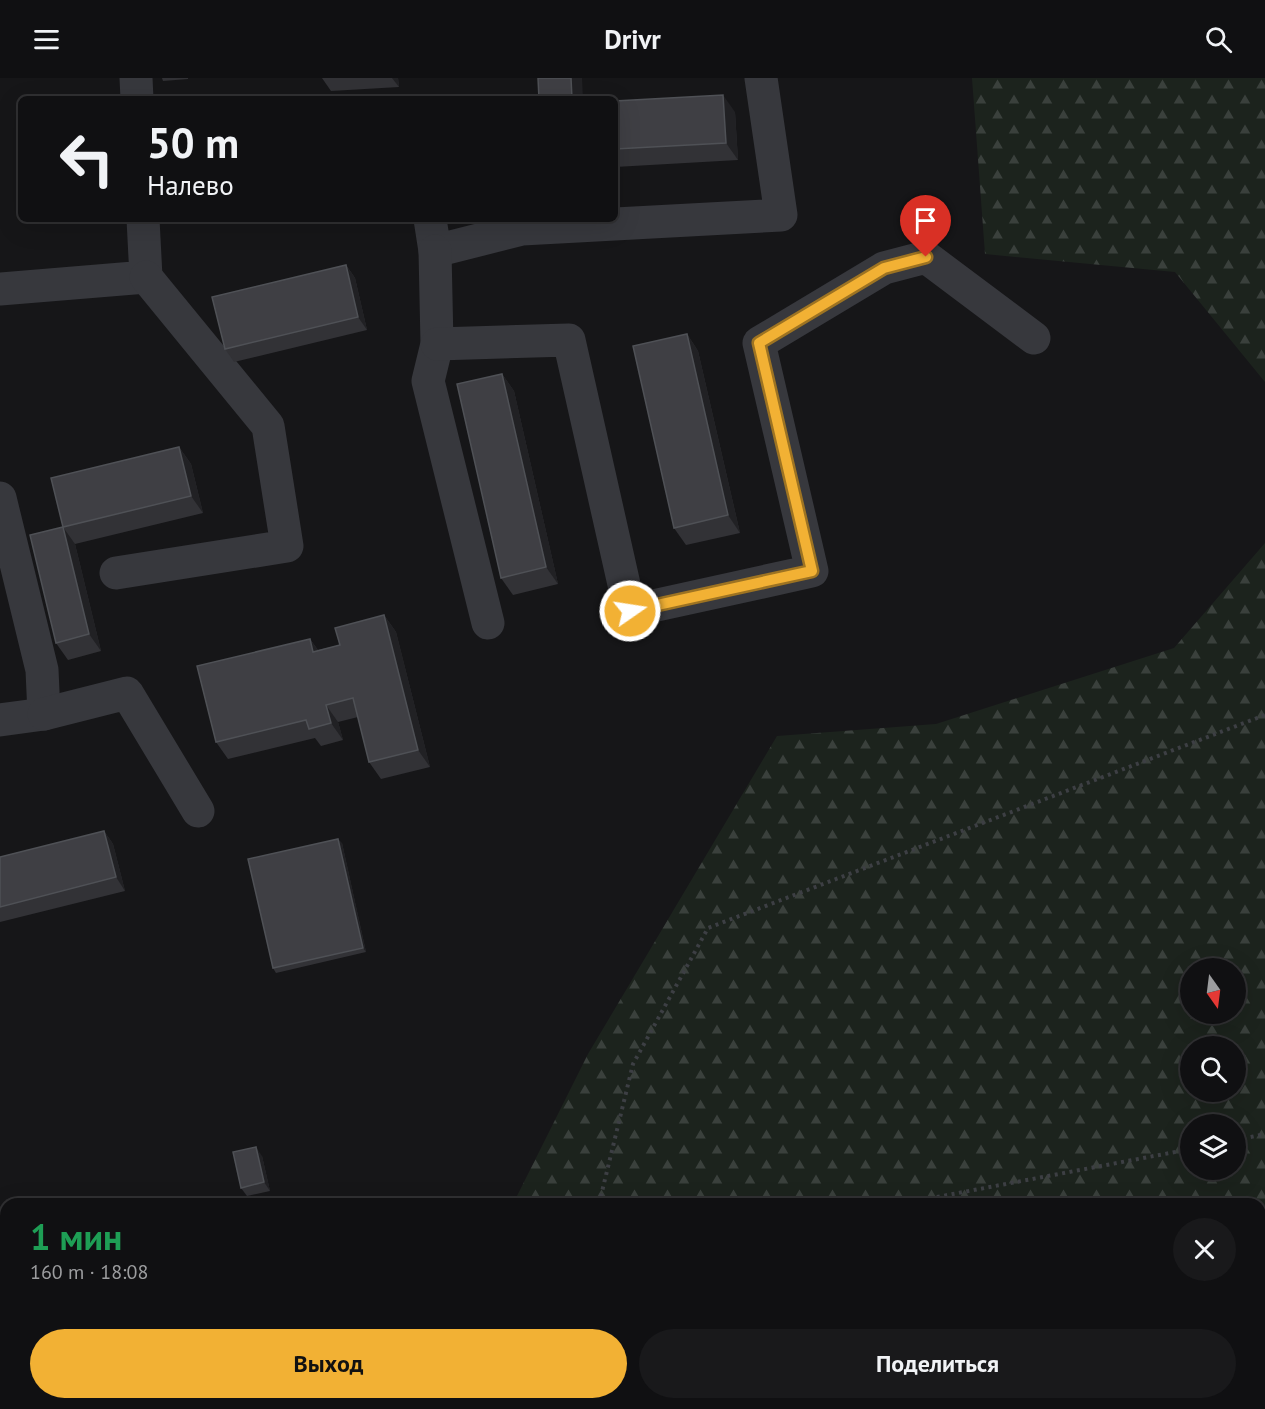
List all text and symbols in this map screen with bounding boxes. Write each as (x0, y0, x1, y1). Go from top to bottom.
text: Drivr (604, 22, 661, 56)
icon: menu (30, 23, 63, 56)
icon: search (1202, 23, 1235, 56)
text: 50 m (147, 115, 239, 170)
icon: left (48, 120, 126, 198)
text: Налево (147, 168, 234, 202)
pin (900, 195, 951, 257)
icon: arrive (909, 204, 942, 237)
position arrow (598, 579, 662, 643)
north arrow (1180, 958, 1246, 1024)
map controls (1180, 958, 1246, 1180)
button: search (1180, 1036, 1246, 1102)
button: layers (1180, 1114, 1246, 1180)
text: 1 мин (30, 1213, 122, 1260)
button: close (1173, 1218, 1236, 1281)
text: 160 m · 18:08 (30, 1259, 148, 1285)
button: Выход (30, 1329, 627, 1398)
button: Поделиться (639, 1329, 1236, 1398)

